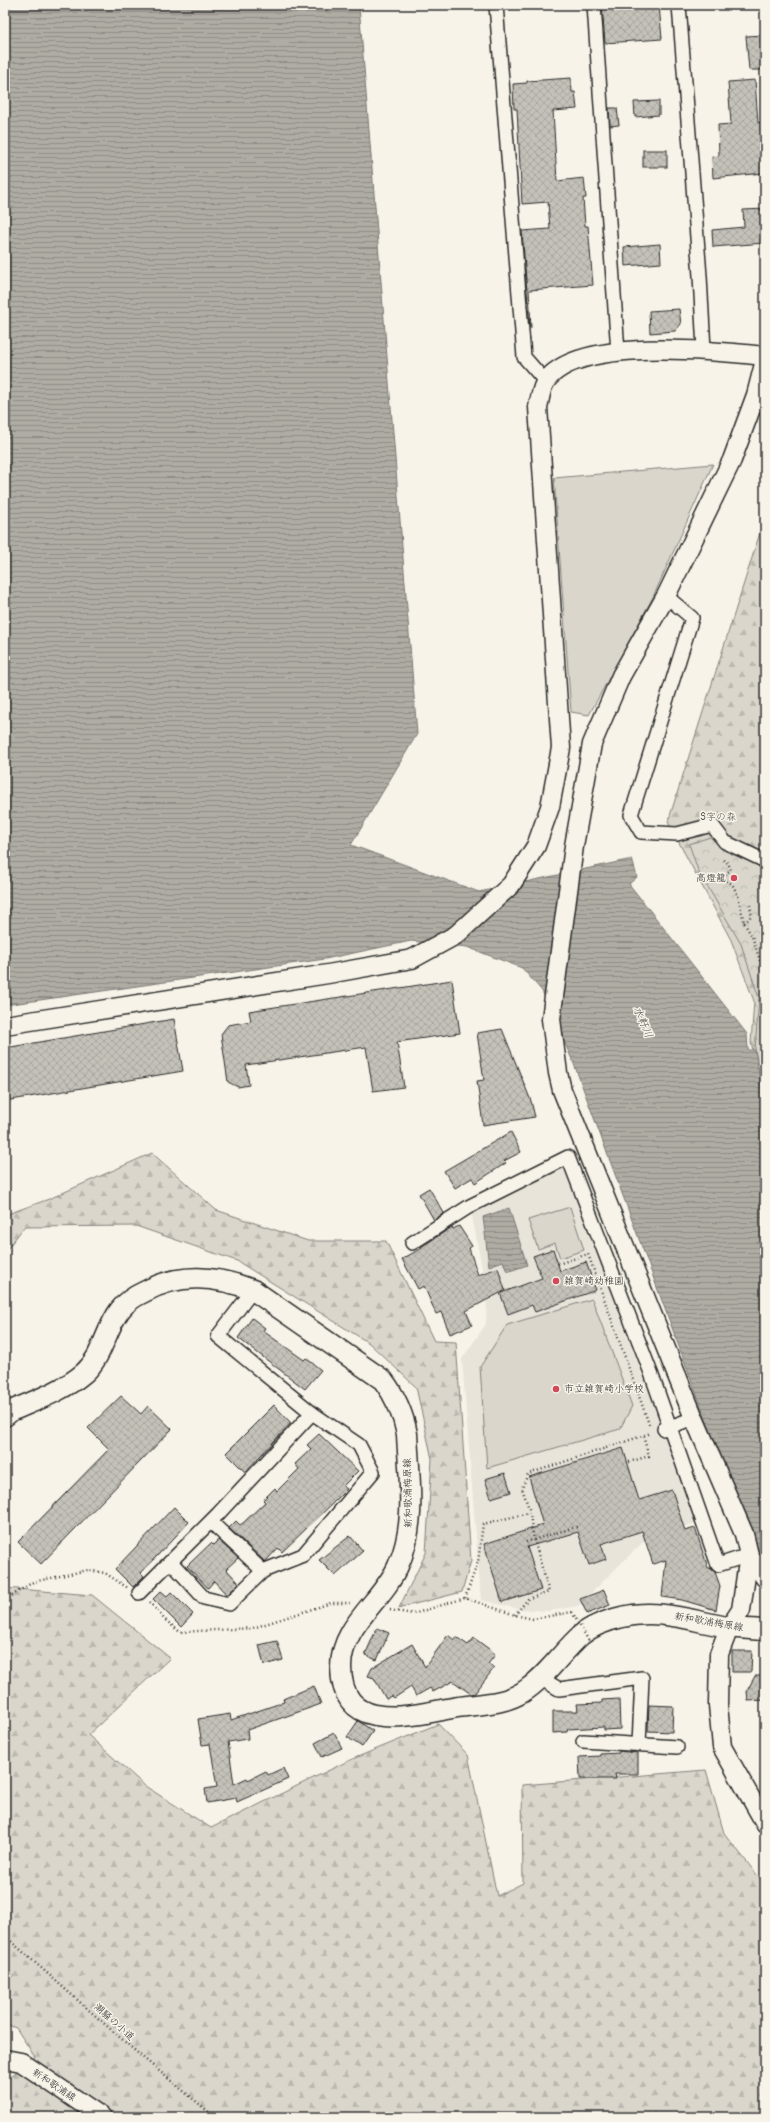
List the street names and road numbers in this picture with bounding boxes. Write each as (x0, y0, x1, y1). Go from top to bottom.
street label: 新和歌浦梅原線 (401, 1458, 415, 1528)
street label: 新和歌浦梅原線 (673, 1610, 745, 1634)
street label: 潮騒の小道 (91, 2001, 137, 2043)
street label: 新和歌浦線 (30, 2066, 78, 2104)

